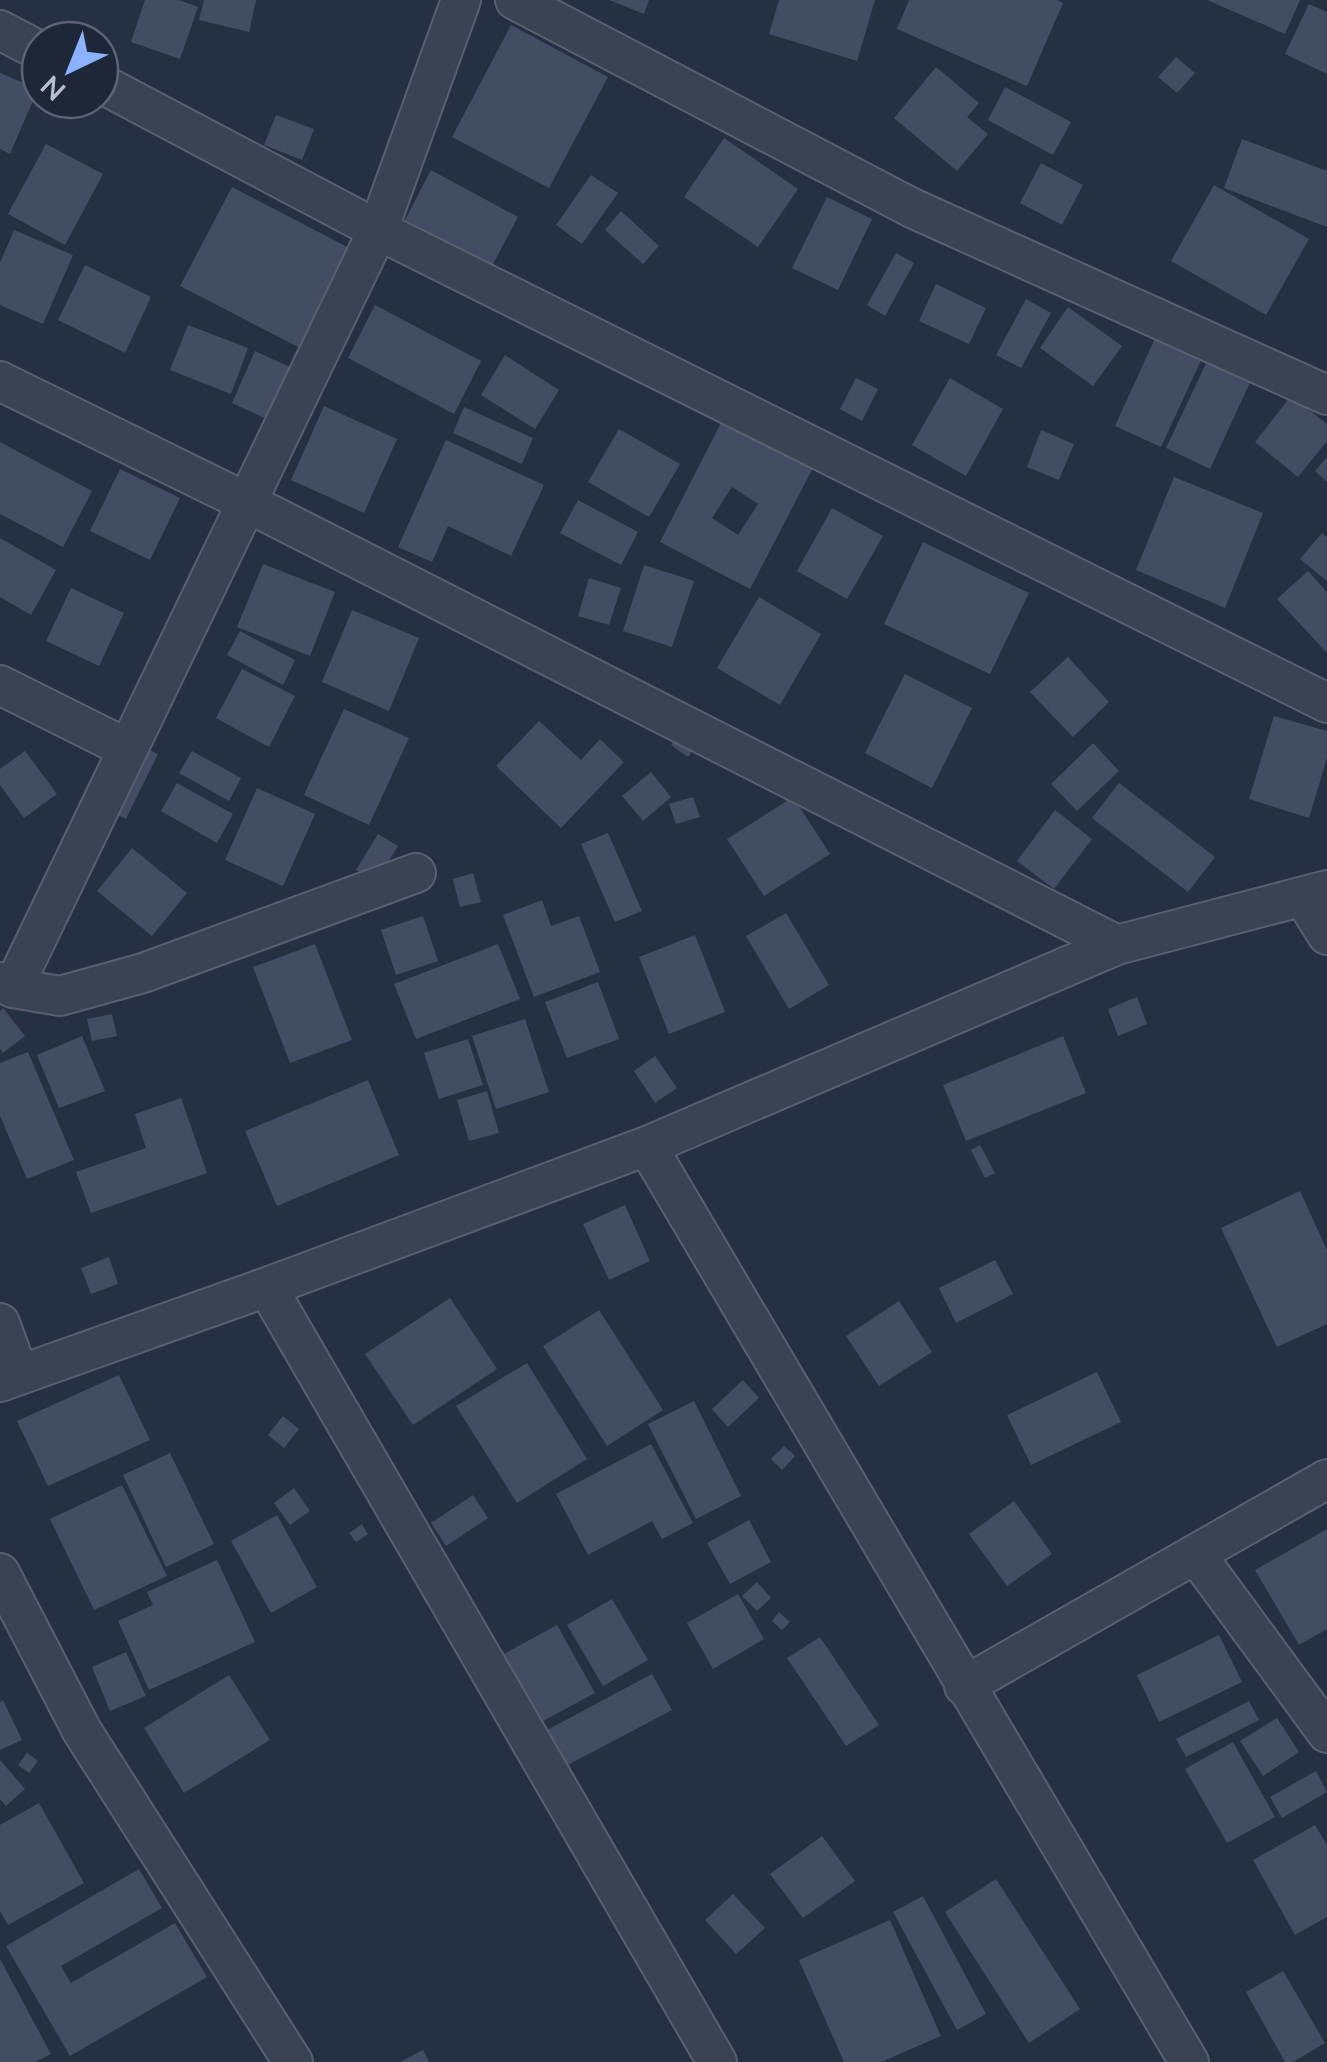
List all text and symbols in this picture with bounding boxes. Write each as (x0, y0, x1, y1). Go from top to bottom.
north arrow (20, 20, 120, 120)
text: N (33, 69, 72, 109)

